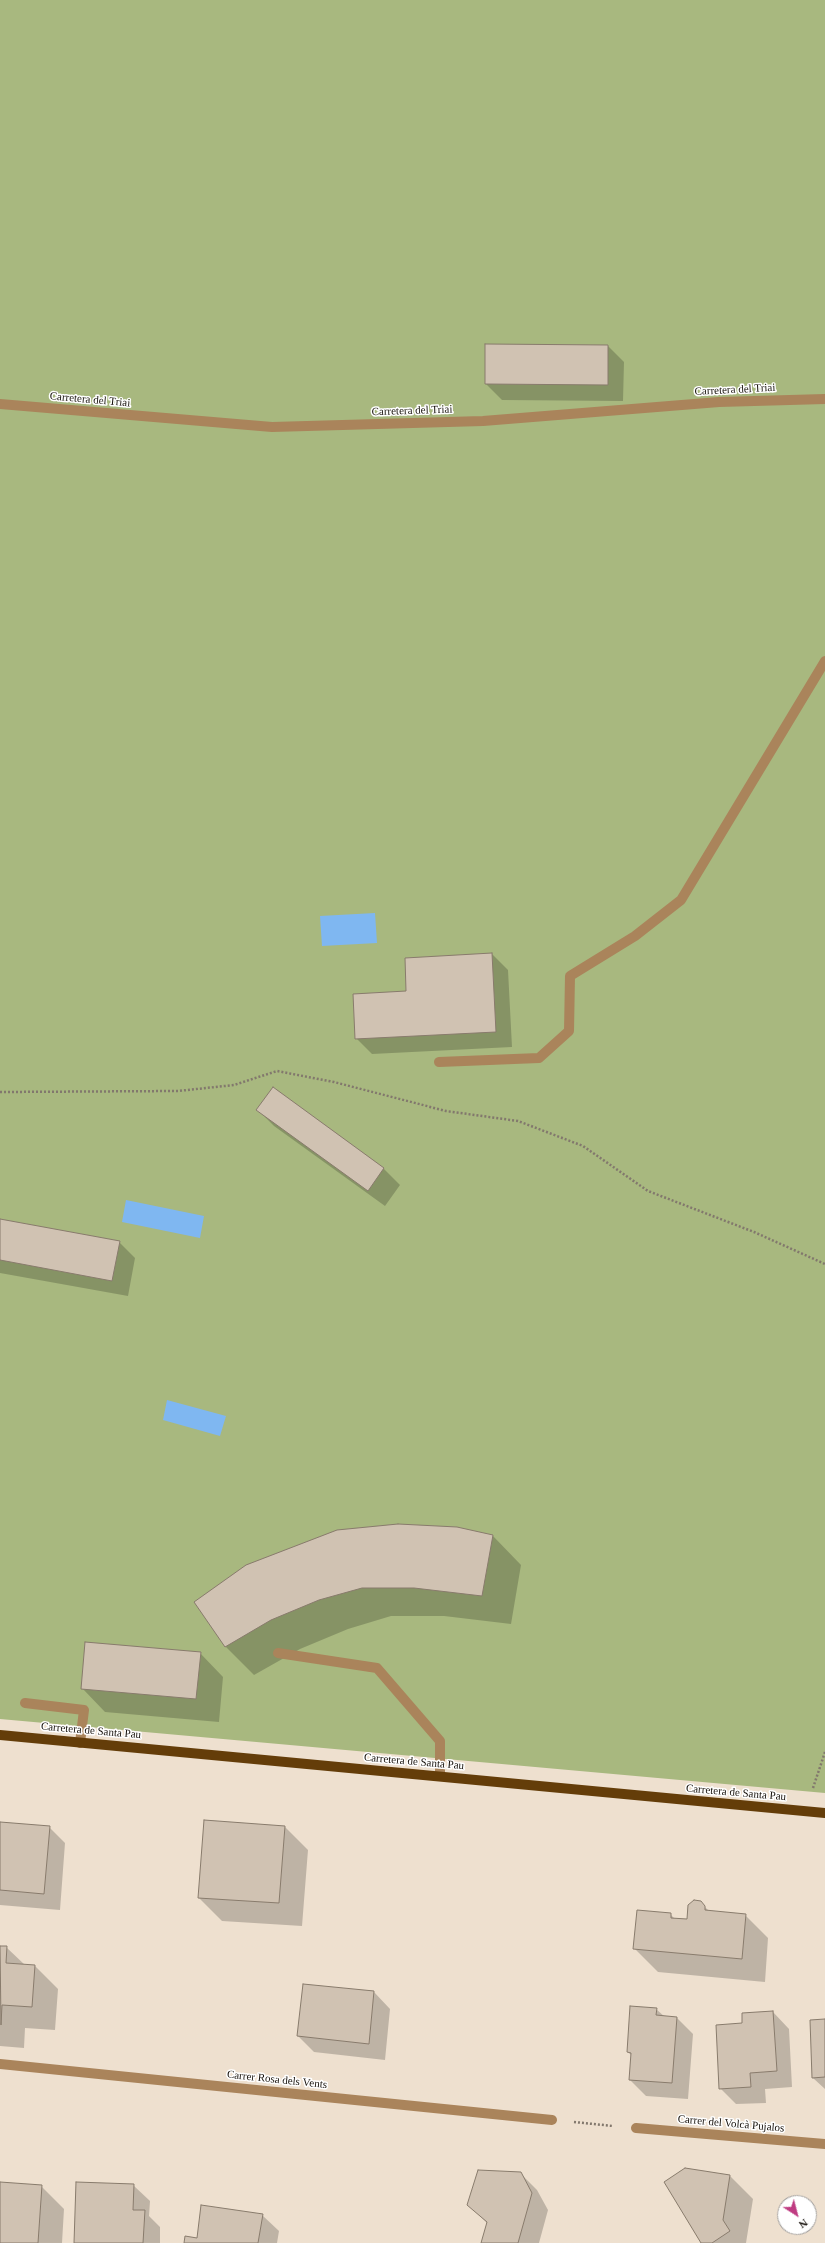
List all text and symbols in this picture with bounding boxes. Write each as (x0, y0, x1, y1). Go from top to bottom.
street label: Carretera del Triai (694, 381, 776, 399)
street label: Carretera del Triai (49, 390, 131, 410)
street label: Carretera del Triai (371, 403, 453, 419)
street label: Carretera de Santa Pau (40, 1720, 142, 1742)
street label: Carretera de Santa Pau (363, 1751, 465, 1773)
street label: Carretera de Santa Pau (685, 1782, 787, 1804)
street label: Carrer Rosa dels Vents (226, 2068, 328, 2092)
street label: Carrer del Volcà Pujalos (677, 2113, 785, 2135)
north arrow (777, 2195, 817, 2235)
text: N (797, 2217, 810, 2231)

